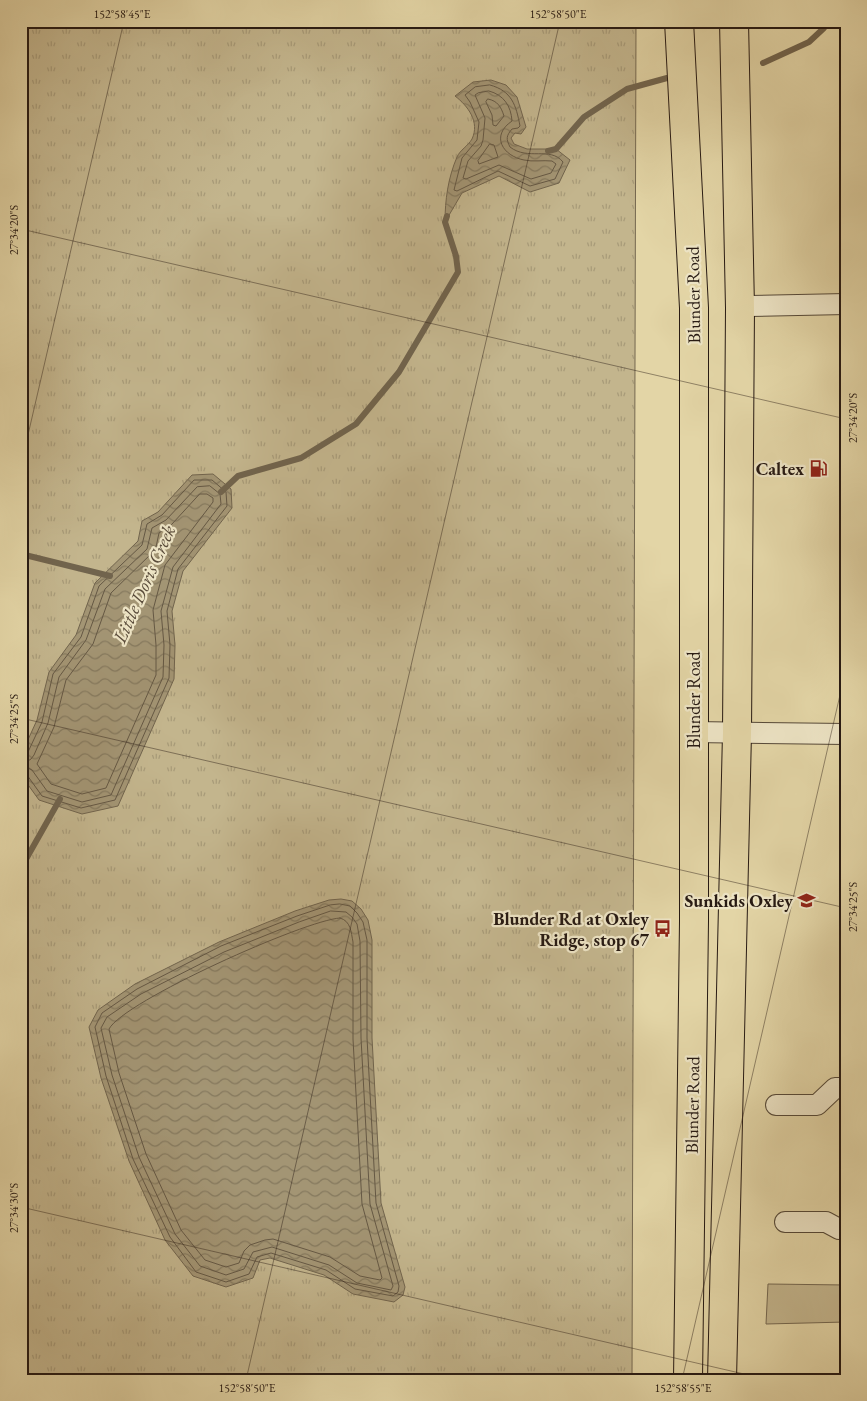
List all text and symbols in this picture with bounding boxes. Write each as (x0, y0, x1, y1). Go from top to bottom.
text: 152°58'45"E (94, 6, 151, 22)
text: 152°58'50"E (530, 6, 587, 22)
text: 27°34'20"S (6, 205, 22, 255)
street label: Blunder Road (681, 245, 705, 344)
text: 27°34'20"S (845, 393, 861, 443)
place label: Caltex (756, 457, 804, 480)
fuel station icon: Caltex (808, 458, 828, 478)
water label: Little Doris Creek (106, 521, 181, 648)
street label: Blunder Road (682, 650, 705, 749)
text: 27°34'25"S (6, 694, 22, 744)
text: 27°34'25"S (845, 882, 861, 932)
place label: Sunkids Oxley (684, 889, 793, 912)
school or university icon: Sunkids Oxley (797, 890, 817, 910)
place label: Blunder Rd at Oxley Ridge, stop 67 (493, 907, 649, 951)
bus stop icon: Blunder Rd at Oxley Ridge, stop 67 (653, 918, 673, 938)
street label: Blunder Road (680, 1055, 704, 1154)
text: 27°34'30"S (6, 1183, 22, 1233)
text: 152°58'50"E (219, 1380, 276, 1396)
text: 152°58'55"E (655, 1380, 712, 1396)

